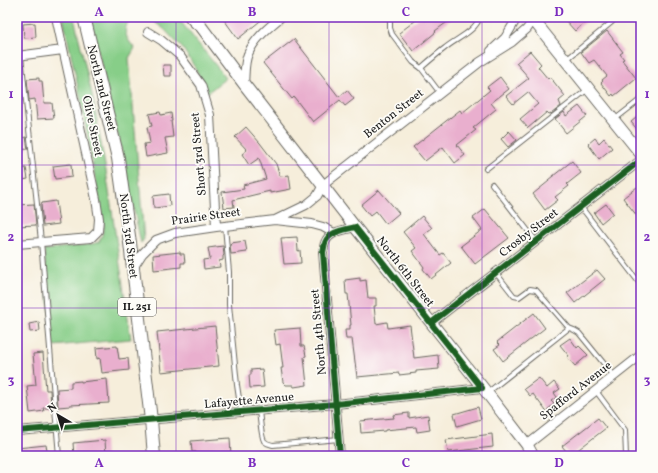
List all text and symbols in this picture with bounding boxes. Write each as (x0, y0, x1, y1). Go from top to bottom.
text: A (94, 4, 104, 22)
text: B (248, 4, 257, 22)
text: C (402, 4, 410, 22)
text: D (554, 4, 564, 22)
street label: North 2nd Street (83, 43, 119, 133)
text: 1 (8, 86, 14, 104)
street label: Benton Street (361, 86, 427, 142)
text: 1 (644, 86, 650, 104)
street label: Olive Street (78, 94, 106, 158)
street label: Short 3rd Street (187, 112, 211, 196)
street label: North 3rd Street (115, 192, 141, 280)
street label: Prairie Street (170, 204, 242, 230)
street label: Crosby Street (496, 205, 562, 261)
text: 2 (8, 229, 15, 247)
text: 2 (644, 229, 651, 247)
street label: North 6th Street (372, 233, 438, 311)
street label: North 4th Street (307, 288, 331, 376)
road number: IL 251 (118, 298, 156, 316)
street label: Spafford Avenue (537, 358, 616, 424)
text: 3 (8, 372, 15, 390)
text: 3 (644, 372, 651, 390)
street label: Lafayette Avenue (203, 389, 295, 413)
north arrow (38, 395, 78, 435)
text: N (45, 400, 61, 417)
text: A (94, 455, 104, 473)
text: B (248, 455, 257, 473)
text: C (402, 455, 410, 473)
text: D (554, 455, 564, 473)

